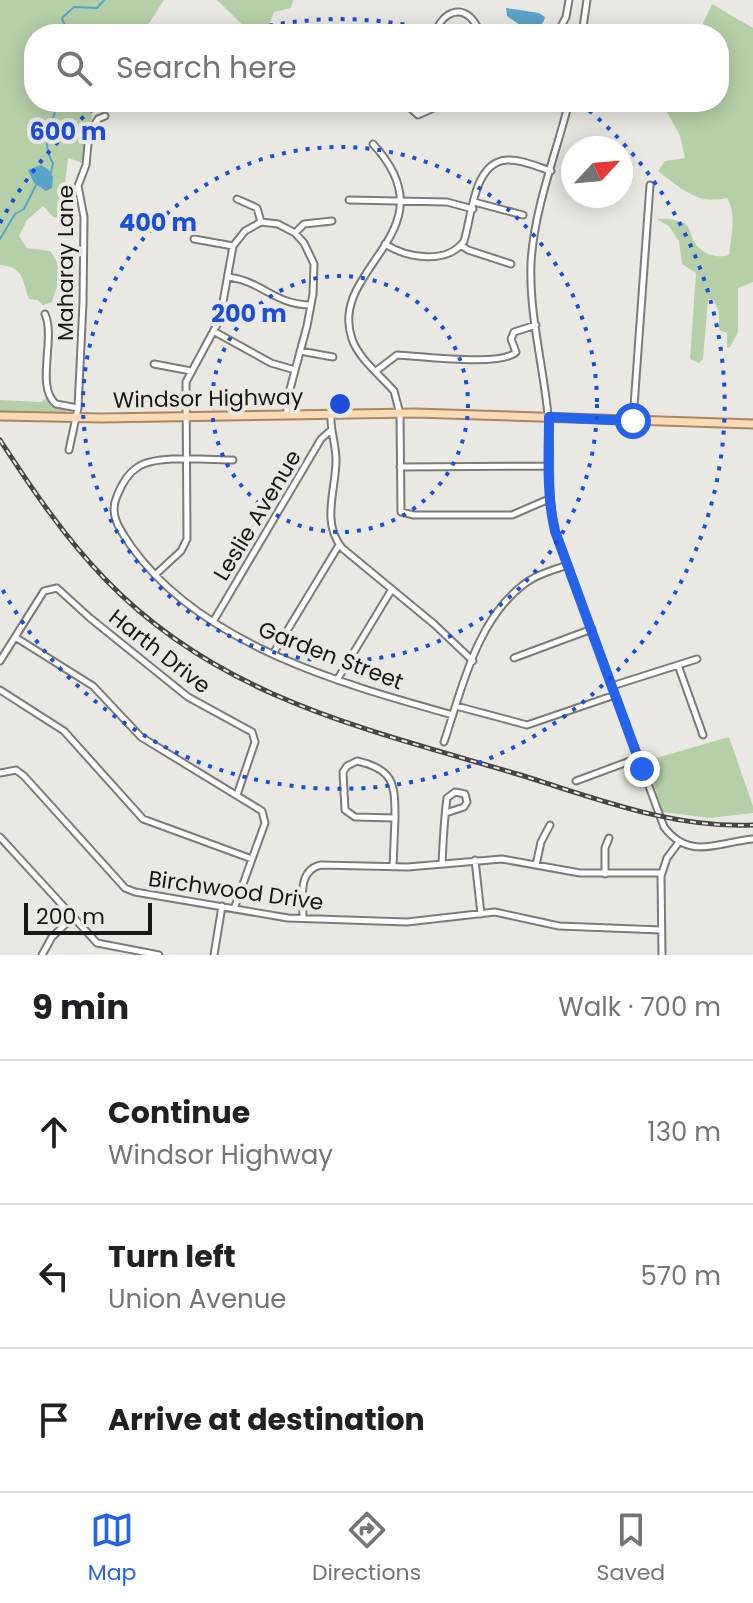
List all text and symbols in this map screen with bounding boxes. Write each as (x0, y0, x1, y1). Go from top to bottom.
search box (24, 24, 729, 112)
icon: search (52, 46, 96, 90)
text: Search here (116, 46, 297, 89)
text: 600 m (29, 115, 107, 148)
north arrow (561, 136, 633, 208)
street label: Maharay Lane (50, 185, 81, 341)
text: 400 m (119, 206, 197, 239)
text: 200 m (211, 297, 287, 330)
street label: Windsor Highway (113, 381, 304, 416)
centre of rings (326, 390, 354, 418)
route start (615, 403, 651, 439)
street label: Leslie Avenue (206, 444, 309, 586)
street label: Harth Drive (102, 602, 217, 701)
street label: Garden Street (254, 614, 408, 697)
route end (624, 751, 660, 787)
street label: Birchwood Drive (146, 863, 326, 918)
scale bar (24, 899, 152, 935)
text: 200 m (36, 901, 105, 932)
text: 9 min (32, 983, 129, 1031)
text: Walk · 700 m (558, 989, 721, 1025)
text: Continue (108, 1091, 250, 1134)
icon: ahead (32, 1110, 76, 1154)
text: 130 m (647, 1114, 721, 1150)
text: Windsor Highway (108, 1137, 333, 1173)
text: Turn left (108, 1235, 236, 1278)
icon: left (32, 1254, 76, 1298)
text: 570 m (640, 1258, 721, 1294)
text: Union Avenue (108, 1281, 286, 1317)
icon: arrive (32, 1398, 76, 1442)
text: Arrive at destination (108, 1398, 425, 1441)
tab: Map (88, 1508, 136, 1589)
tab: Directions (312, 1508, 421, 1589)
tab: Saved (597, 1508, 665, 1589)

